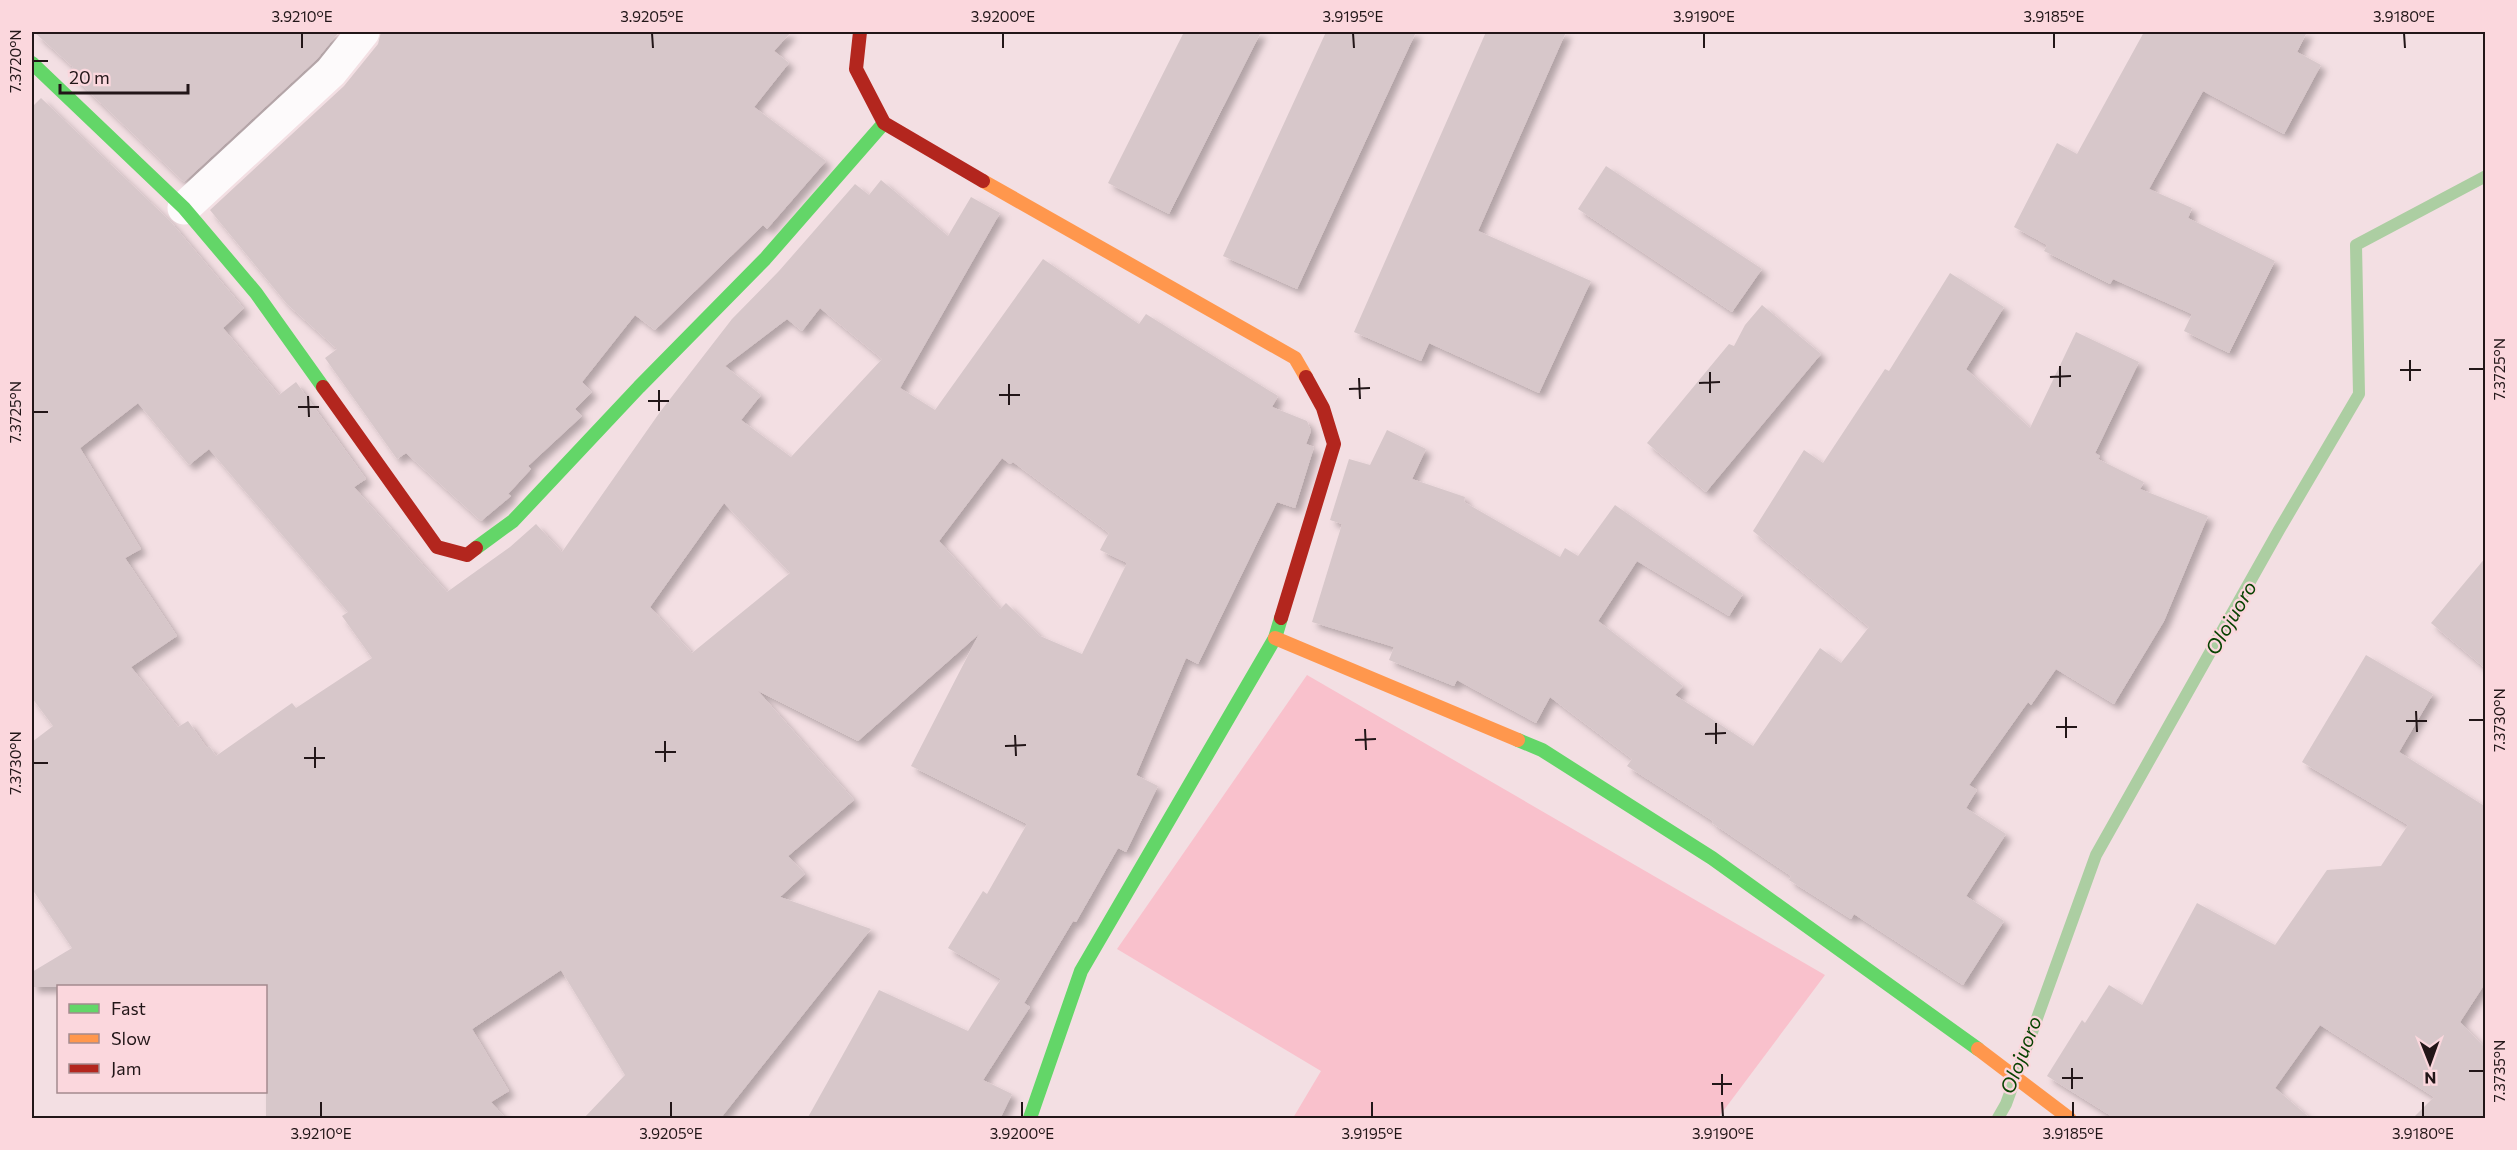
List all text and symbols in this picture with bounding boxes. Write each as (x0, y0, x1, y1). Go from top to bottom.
text: 3.9210°E (271, 7, 333, 25)
text: 3.9205°E (620, 7, 684, 25)
text: 3.9200°E (971, 7, 1035, 25)
text: 3.9195°E (1323, 7, 1383, 25)
text: 3.9190°E (1673, 7, 1735, 25)
text: 3.9185°E (2024, 7, 2084, 25)
text: 3.9180°E (2373, 7, 2435, 25)
text: 7.3720°N (6, 29, 24, 93)
scale bar (60, 57, 188, 95)
text: 20 m (69, 66, 110, 88)
text: 7.3725°N (2490, 338, 2508, 400)
text: 7.3725°N (6, 381, 24, 443)
water label: Olojuoro (2199, 576, 2261, 659)
text: 7.3730°N (2490, 688, 2508, 752)
text: 7.3730°N (6, 731, 24, 795)
legend (57, 985, 267, 1093)
text: Fast (111, 997, 146, 1019)
water label: Olojuoro (1994, 1012, 2046, 1097)
text: Slow (111, 1027, 151, 1049)
north arrow (2400, 1033, 2460, 1093)
text: 7.3735°N (2490, 1040, 2508, 1102)
text: Jam (111, 1057, 141, 1079)
text: N (2424, 1069, 2436, 1088)
text: 3.9210°E (290, 1124, 352, 1142)
text: 3.9205°E (639, 1124, 703, 1142)
text: 3.9200°E (990, 1124, 1054, 1142)
text: 3.9195°E (1342, 1124, 1402, 1142)
text: 3.9190°E (1692, 1124, 1754, 1142)
text: 3.9185°E (2043, 1124, 2103, 1142)
text: 3.9180°E (2392, 1124, 2454, 1142)

